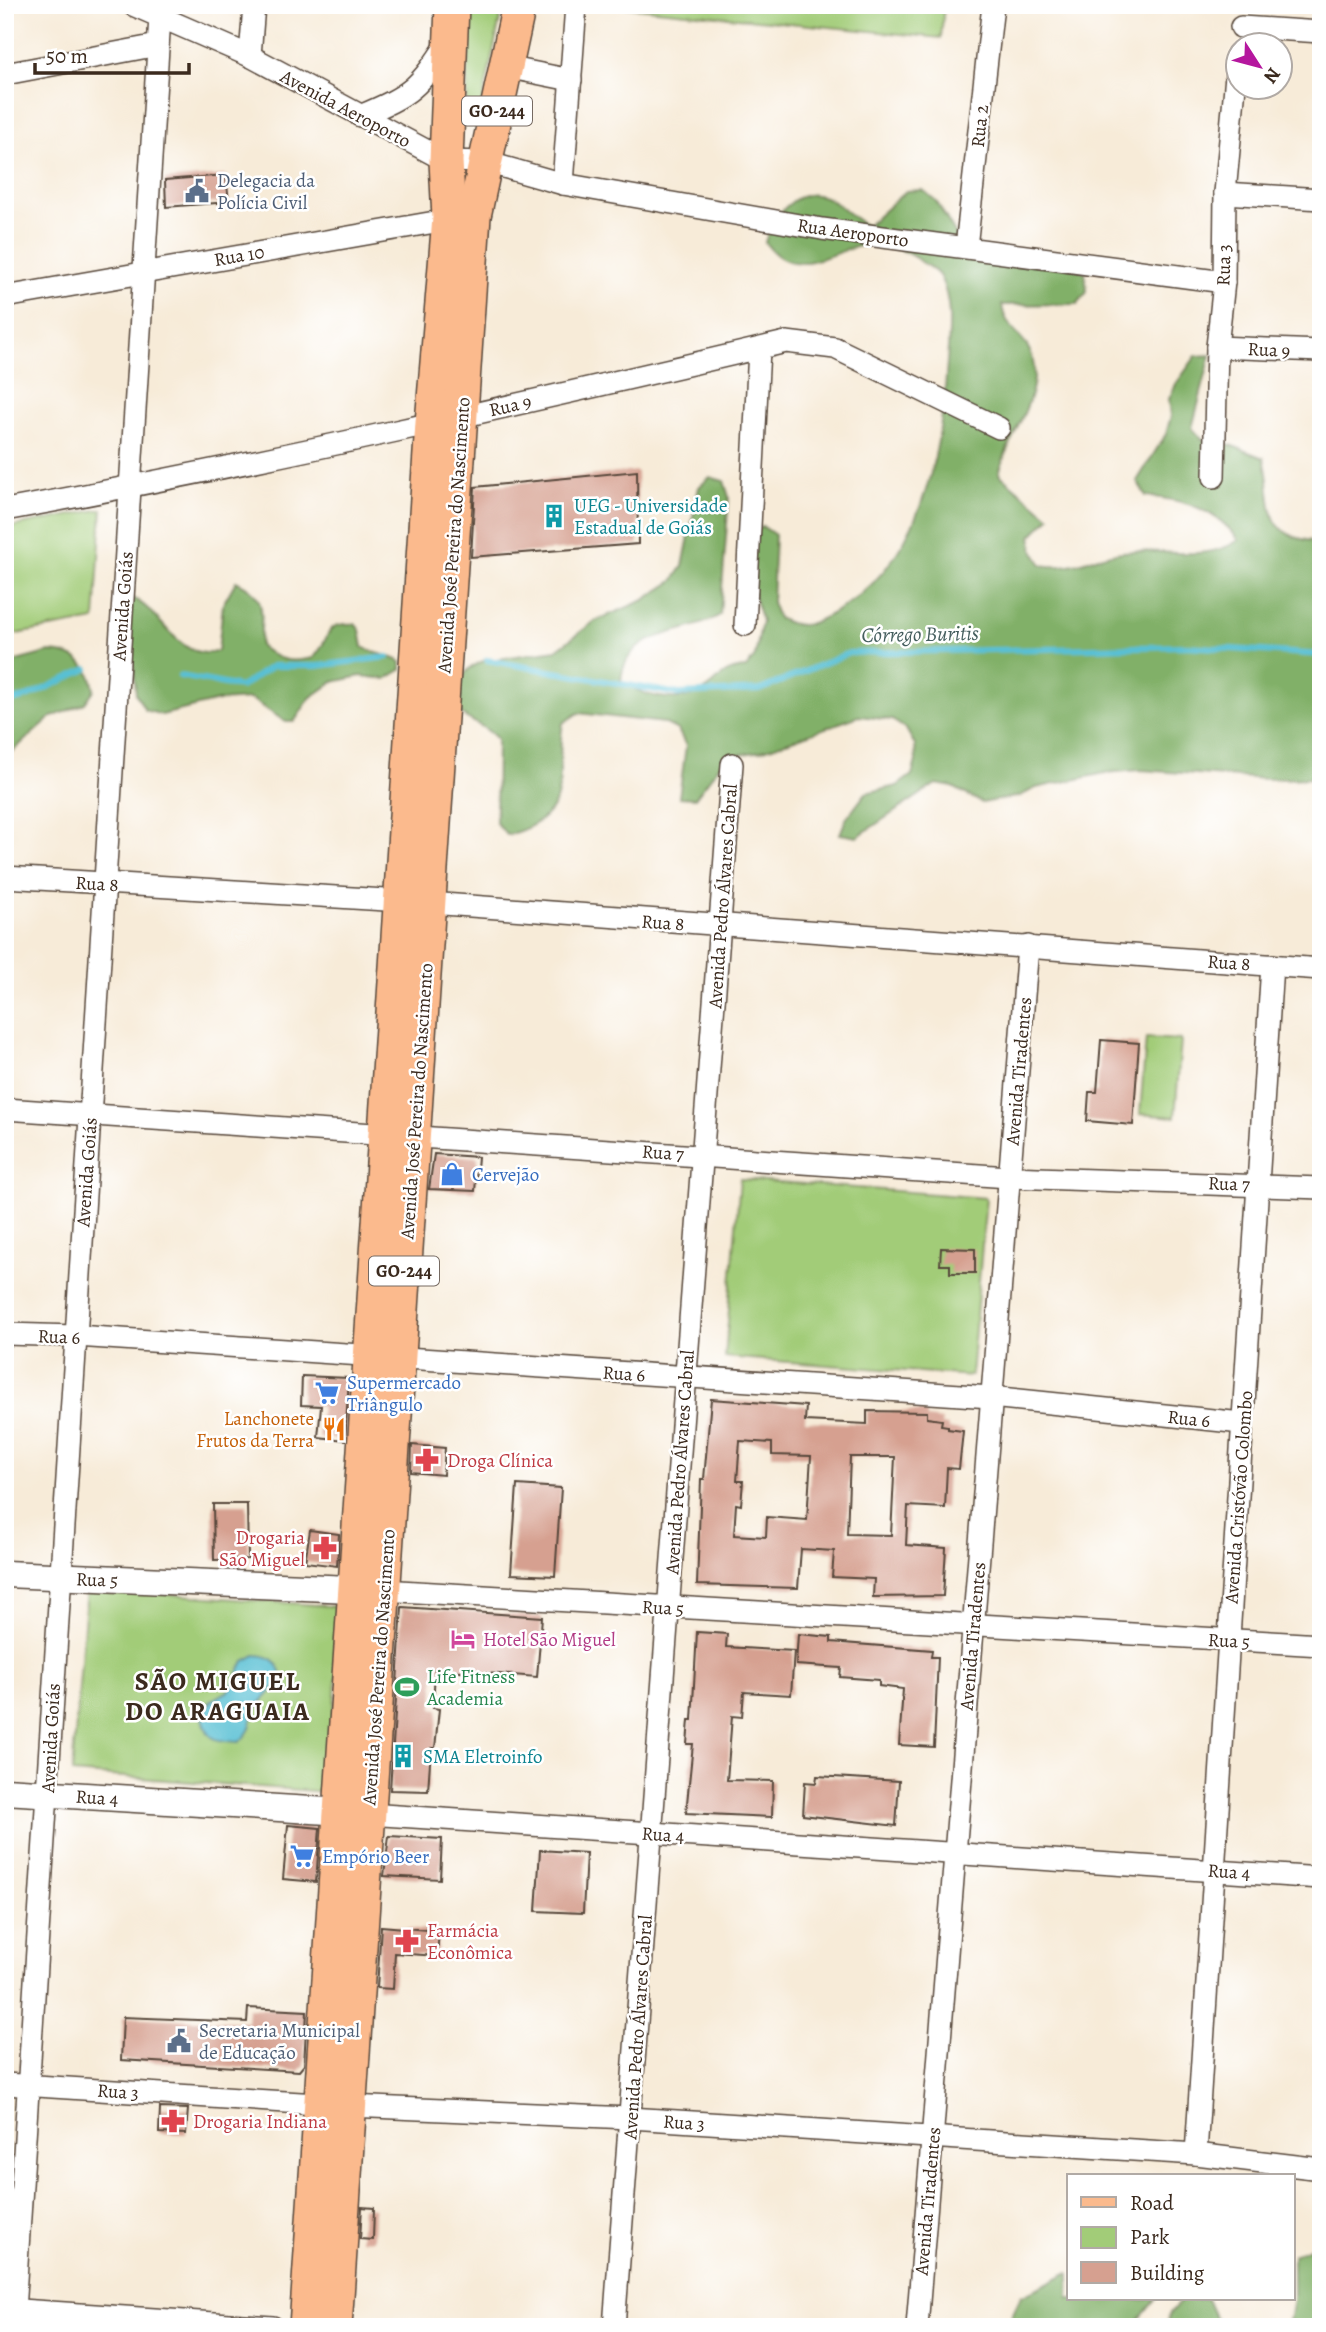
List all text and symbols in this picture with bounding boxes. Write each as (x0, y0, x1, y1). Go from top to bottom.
scale bar (35, 32, 189, 76)
north arrow (1224, 32, 1294, 102)
text: 50 m (46, 42, 88, 70)
text: N (1257, 62, 1287, 89)
street label: Avenida Aeroporto (275, 63, 415, 154)
road number: GO-244 (462, 96, 532, 126)
street label: Rua 2 (965, 103, 995, 149)
place label: Delegacia da Polícia Civil (217, 168, 315, 216)
public building icon: Delegacia da Polícia Civil (183, 177, 211, 205)
street label: Rua Aeroporto (795, 212, 910, 254)
street label: Rua 10 (212, 239, 266, 273)
street label: Rua 3 (1210, 244, 1238, 286)
street label: Rua 9 (1247, 336, 1291, 364)
street label: Rua 9 (487, 389, 534, 423)
street label: Avenida José Pereira do Nascimento (431, 396, 477, 675)
place label: UEG - Universidade Estadual de Goiás (574, 493, 727, 541)
building icon: UEG - Universidade Estadual de Goiás (540, 502, 568, 530)
street label: Avenida Goiás (106, 551, 140, 663)
water label: Córrego Buritis (861, 619, 979, 649)
street label: Avenida Pedro Álvares Cabral (702, 783, 744, 1010)
street label: Rua 8 (75, 870, 119, 898)
street label: Rua 8 (640, 909, 685, 937)
street label: Rua 8 (1206, 949, 1251, 977)
street label: Avenida José Pereira do Nascimento (394, 962, 440, 1241)
street label: Avenida Tiradentes (999, 996, 1038, 1147)
street label: Avenida Goiás (70, 1117, 104, 1229)
street label: Rua 7 (641, 1139, 685, 1167)
shop icon: Cervejão (438, 1160, 466, 1188)
place label: Cervejão (472, 1162, 539, 1188)
street label: Rua 7 (1208, 1170, 1250, 1198)
road number: GO-244 (369, 1256, 439, 1286)
street label: Rua 6 (37, 1323, 81, 1351)
street label: Avenida Pedro Álvares Cabral (659, 1349, 701, 1576)
street label: Rua 6 (602, 1360, 646, 1388)
place label: Supermercado Triângulo (347, 1370, 461, 1418)
supermarket icon: Supermercado Triângulo (313, 1379, 341, 1407)
street label: Avenida Cristóvão Colombo (1219, 1390, 1259, 1605)
street label: Rua 6 (1166, 1404, 1212, 1434)
place label: Lanchonete Frutos da Terra (196, 1406, 314, 1454)
restaurant icon: Lanchonete Frutos da Terra (320, 1415, 348, 1443)
pharmacy icon: Droga Clínica (413, 1446, 441, 1474)
place label: Droga Clínica (447, 1448, 553, 1474)
place label: Drogaria São Miguel (219, 1525, 305, 1573)
street label: Avenida José Pereira do Nascimento (356, 1528, 402, 1807)
pharmacy icon: Drogaria São Miguel (311, 1534, 339, 1562)
street label: Avenida Tiradentes (953, 1561, 992, 1712)
street label: Rua 5 (75, 1566, 118, 1594)
street label: Rua 5 (641, 1594, 685, 1622)
hotel icon: Hotel São Miguel (449, 1625, 477, 1653)
place label: Hotel São Miguel (483, 1627, 616, 1653)
street label: Rua 5 (1207, 1627, 1251, 1655)
district label: SÃO MIGUEL DO ARAGUAIA (125, 1664, 311, 1729)
place label: Life Fitness Academia (426, 1664, 515, 1712)
sports icon: Life Fitness Academia (393, 1673, 421, 1701)
street label: Avenida Goiás (35, 1683, 67, 1794)
building icon: SMA Eletroinfo (389, 1742, 417, 1770)
place label: SMA Eletroinfo (423, 1744, 542, 1770)
street label: Rua 4 (75, 1784, 119, 1812)
street label: Rua 4 (641, 1821, 685, 1849)
supermarket icon: Empório Beer (288, 1842, 316, 1870)
place label: Empório Beer (322, 1844, 429, 1870)
street label: Rua 4 (1207, 1858, 1251, 1886)
street label: Avenida Pedro Álvares Cabral (617, 1914, 659, 2141)
place label: Farmácia Econômica (427, 1918, 513, 1966)
pharmacy icon: Farmácia Econômica (393, 1927, 421, 1955)
place label: Secretaria Municipal de Educação (199, 2018, 360, 2066)
public building icon: Secretaria Municipal de Educação (165, 2027, 193, 2055)
street label: Rua 3 (96, 2078, 140, 2106)
pharmacy icon: Drogaria Indiana (159, 2107, 187, 2135)
place label: Drogaria Indiana (193, 2109, 327, 2135)
street label: Rua 3 (662, 2109, 706, 2137)
street label: Avenida Tiradentes (908, 2126, 947, 2277)
legend (1067, 2174, 1294, 2300)
text: Road (1130, 2189, 1174, 2217)
text: Park (1130, 2223, 1170, 2251)
text: Building (1130, 2259, 1205, 2287)

